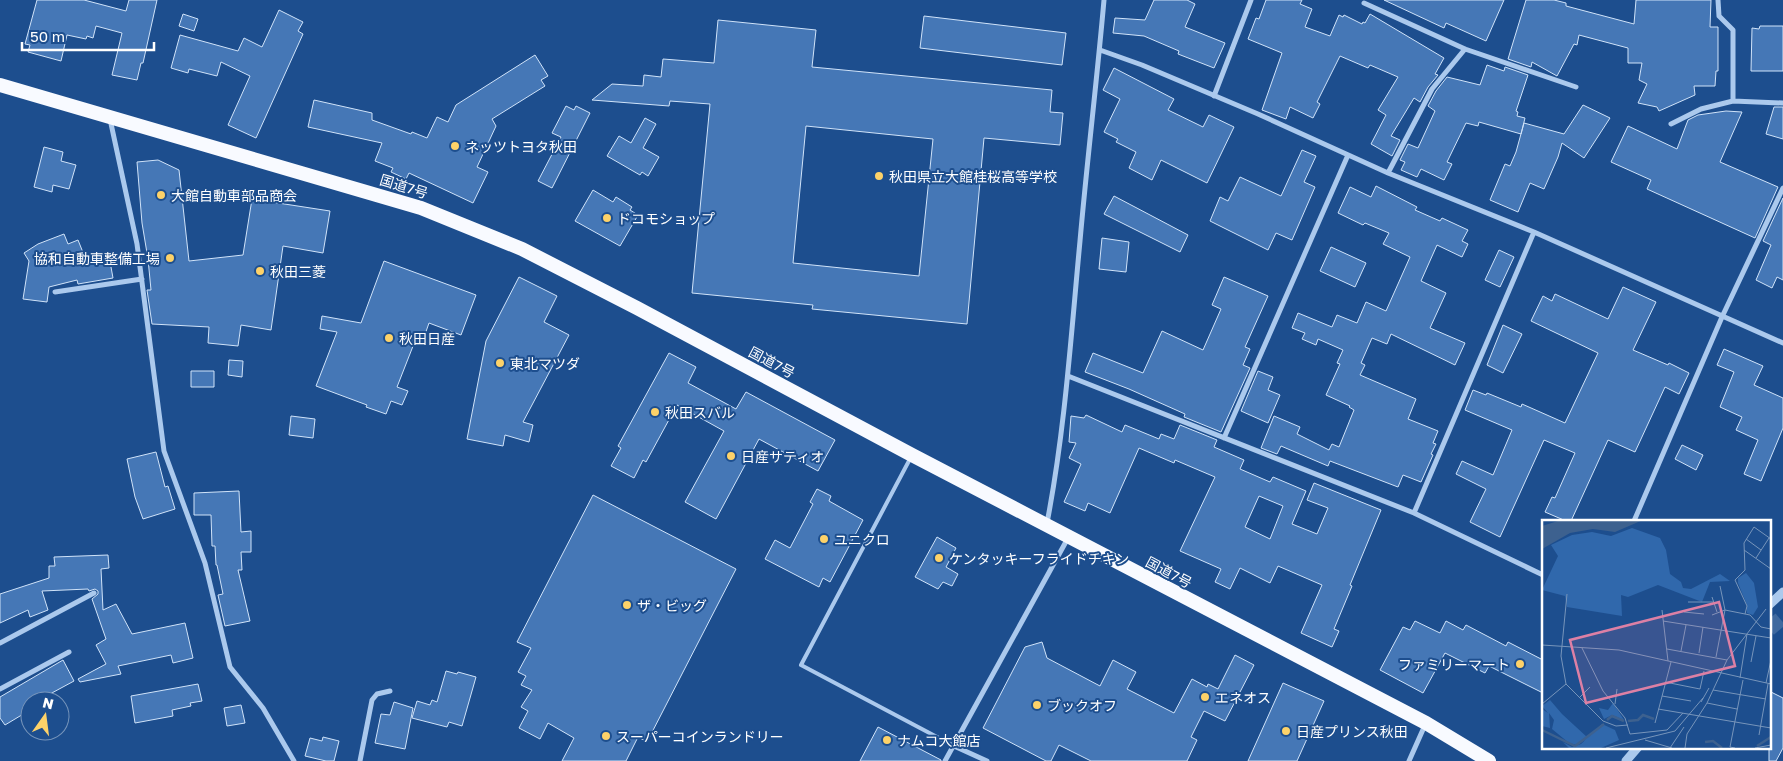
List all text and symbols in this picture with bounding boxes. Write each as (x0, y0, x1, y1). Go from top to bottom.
scale bar (22, 20, 155, 52)
text: 50 m (30, 27, 65, 45)
place label: ネッツトヨタ秋田 (465, 138, 577, 155)
marker: ネッツトヨタ秋田 (449, 140, 461, 152)
place label: 秋田県立大館桂桜高等学校 (889, 168, 1057, 185)
marker: 秋田県立大館桂桜高等学校 (873, 170, 885, 182)
street label: 国道7号 (378, 171, 430, 201)
place label: 大館自動車部品商会 (171, 187, 297, 204)
marker: 大館自動車部品商会 (155, 189, 167, 201)
place label: ドコモショップ (617, 210, 715, 227)
marker: ドコモショップ (601, 212, 613, 224)
place label: 協和自動車整備工場 (34, 250, 160, 267)
marker: 協和自動車整備工場 (164, 252, 176, 264)
place label: 秋田三菱 (270, 263, 326, 280)
marker: 秋田三菱 (254, 265, 266, 277)
place label: 秋田日産 (399, 330, 455, 347)
marker: 秋田日産 (383, 332, 395, 344)
street label: 国道7号 (746, 343, 798, 381)
place label: 東北マツダ (510, 355, 580, 372)
marker: 東北マツダ (494, 357, 506, 369)
place label: 秋田スバル (665, 404, 735, 421)
marker: 秋田スバル (649, 406, 661, 418)
place label: 日産サティオ (741, 448, 824, 465)
marker: 日産サティオ (725, 450, 737, 462)
inset map (1542, 520, 1770, 748)
place label: ユニクロ (834, 531, 890, 548)
marker: ユニクロ (818, 533, 830, 545)
place label: ケンタッキーフライドチキン (949, 550, 1129, 567)
marker: ケンタッキーフライドチキン (933, 552, 945, 564)
street label: 国道7号 (1143, 553, 1195, 591)
place label: ザ・ビッグ (637, 597, 707, 614)
marker: ザ・ビッグ (621, 599, 633, 611)
place label: ファミリーマート (1398, 656, 1510, 673)
marker: ファミリーマート (1514, 658, 1526, 670)
place label: エネオス (1215, 689, 1271, 706)
north arrow (20, 691, 70, 741)
marker: エネオス (1199, 691, 1211, 703)
text: N (41, 693, 55, 712)
place label: ブックオフ (1047, 697, 1117, 714)
marker: ブックオフ (1031, 699, 1043, 711)
place label: 日産プリンス秋田 (1296, 723, 1408, 740)
marker: 日産プリンス秋田 (1280, 725, 1292, 737)
place label: スーパーコインランドリー (616, 728, 784, 745)
marker: スーパーコインランドリー (600, 730, 612, 742)
place label: ナムコ大館店 (897, 732, 981, 749)
marker: ナムコ大館店 (881, 734, 893, 746)

